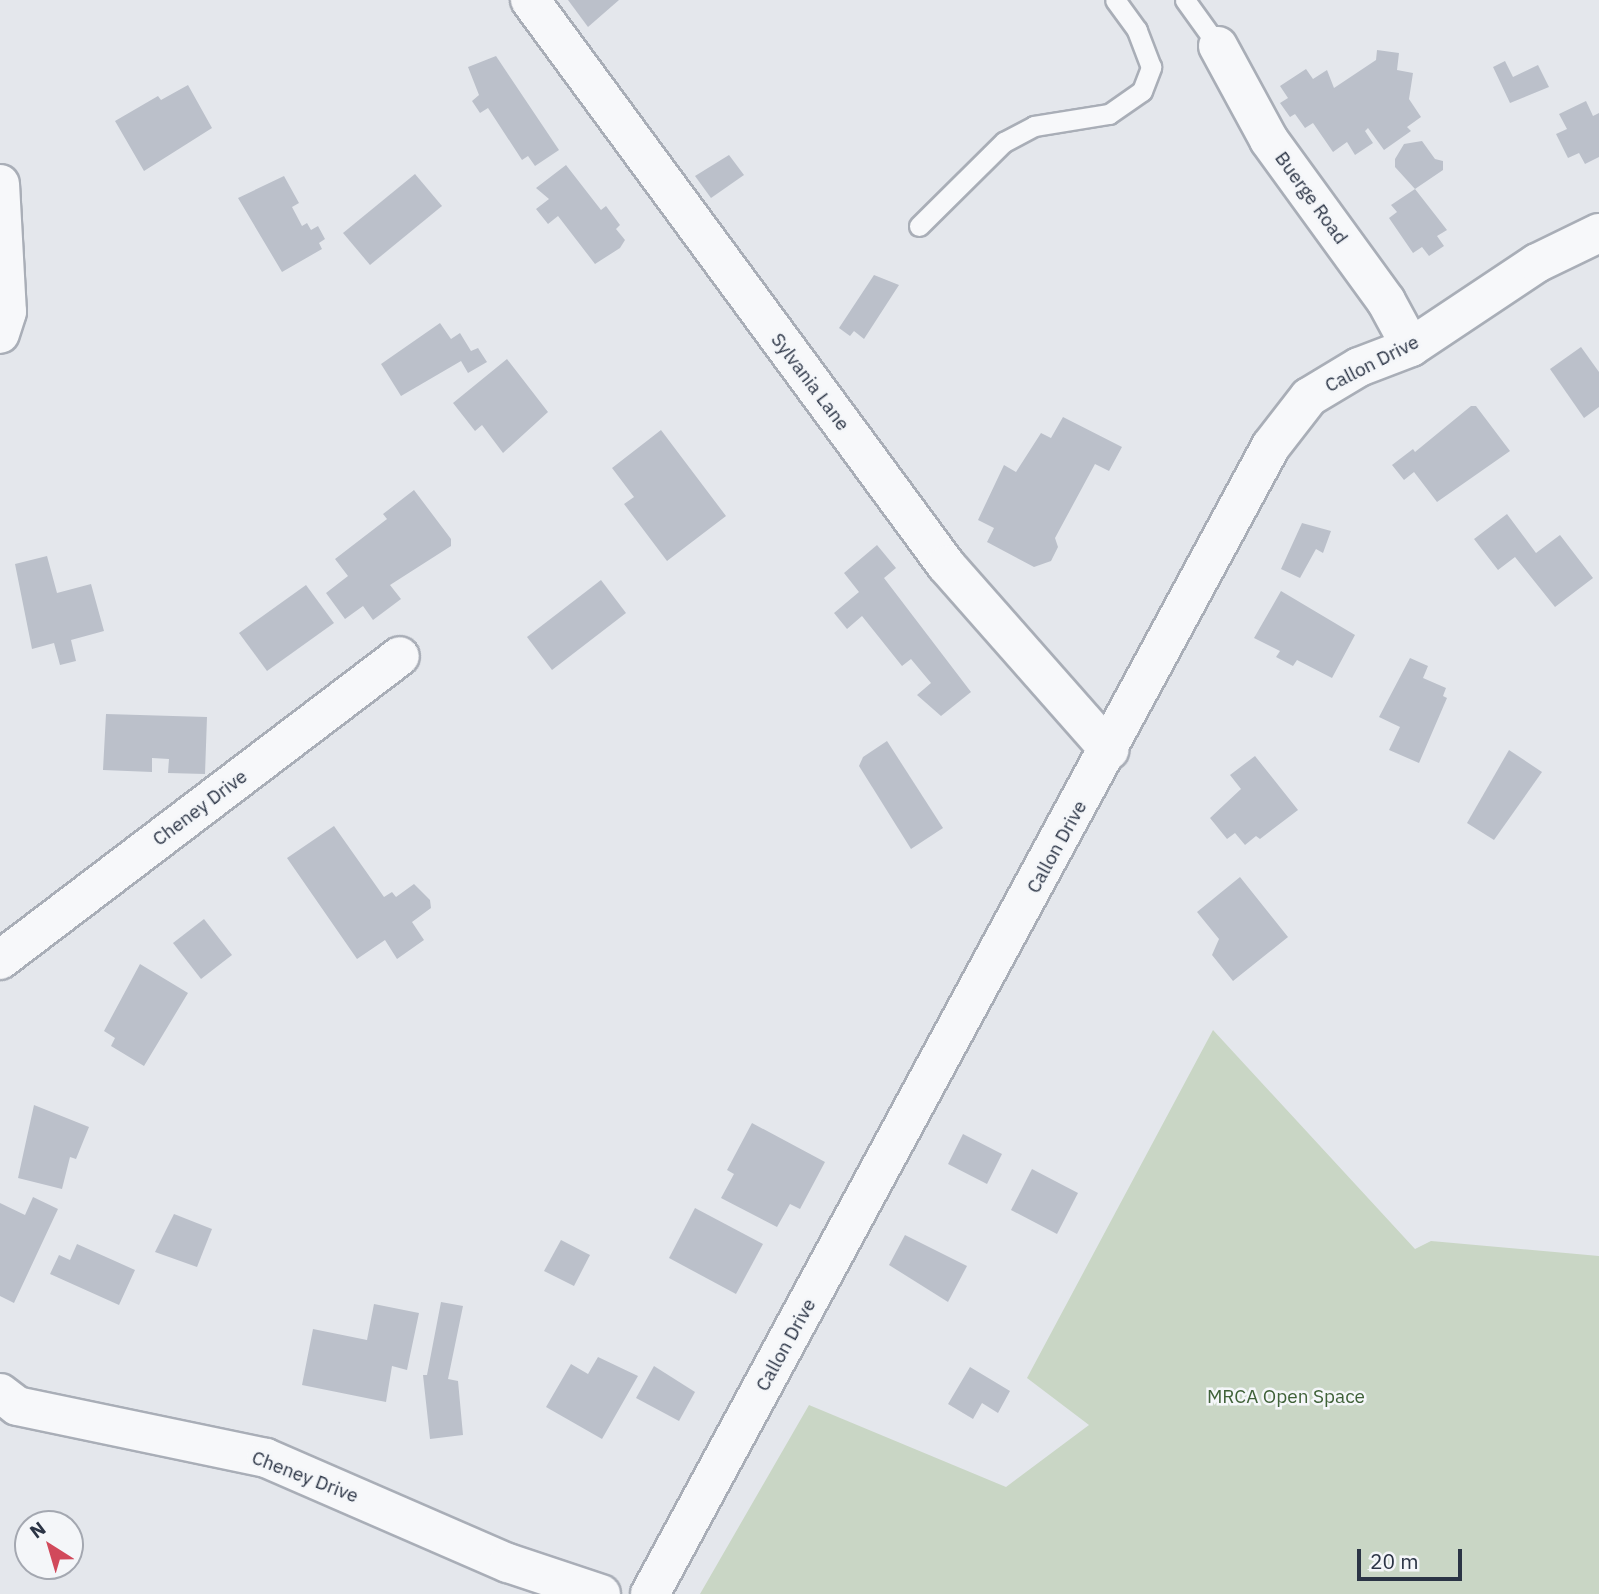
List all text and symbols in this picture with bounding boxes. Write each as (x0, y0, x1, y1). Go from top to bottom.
street label: Buerge Road (1270, 147, 1352, 249)
street label: Sylvania Lane (766, 329, 854, 435)
street label: Callon Drive (1321, 331, 1423, 397)
street label: Cheney Drive (148, 765, 252, 851)
street label: Callon Drive (1022, 797, 1092, 897)
street label: Callon Drive (751, 1295, 821, 1395)
park label: MRCA Open Space (1207, 1386, 1365, 1408)
street label: Cheney Drive (249, 1446, 361, 1508)
north arrow (14, 1510, 84, 1580)
text: N (25, 1516, 50, 1544)
scale bar (1361, 1534, 1466, 1578)
text: 20 m (1370, 1547, 1419, 1575)

